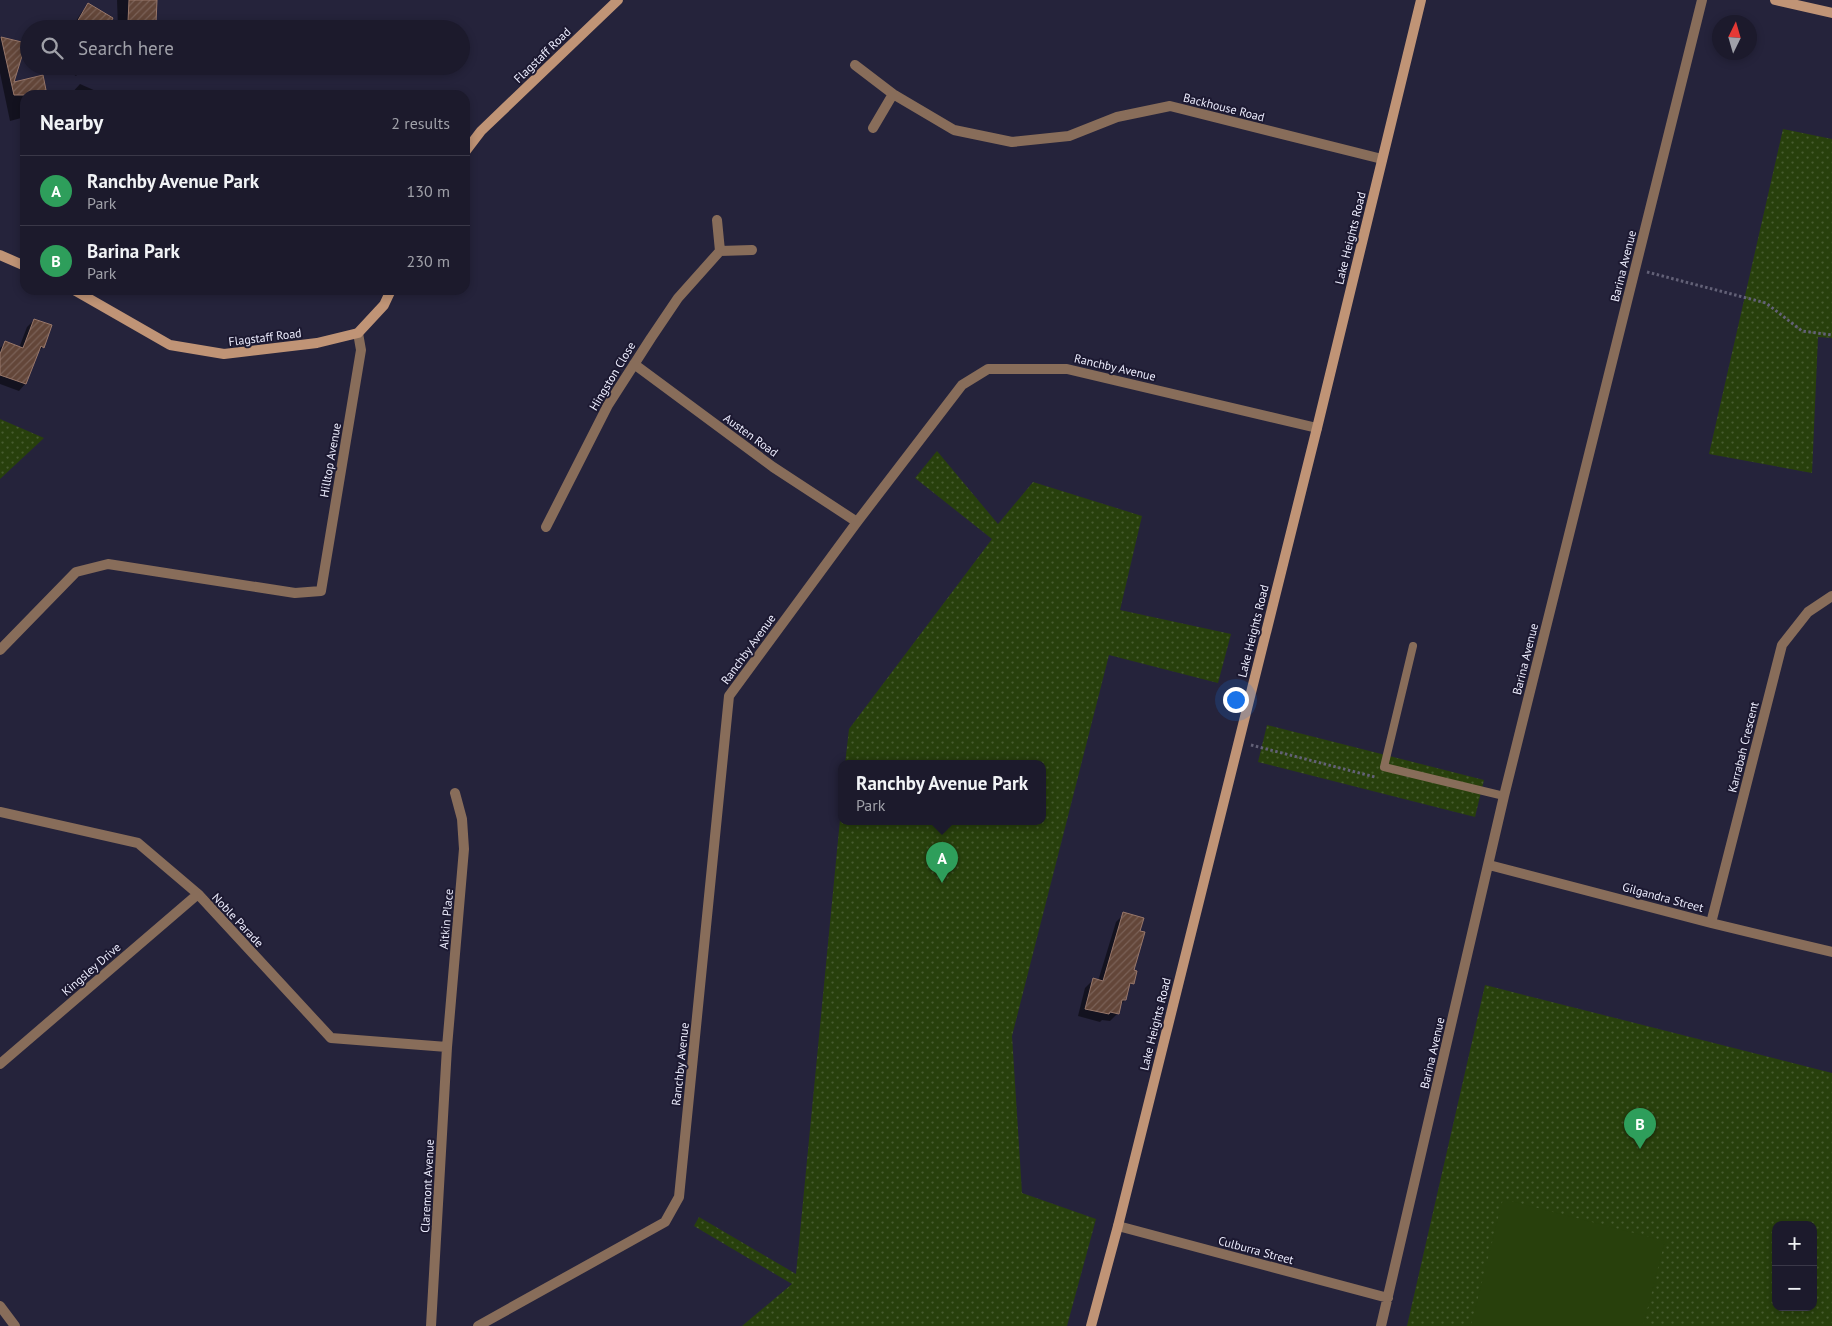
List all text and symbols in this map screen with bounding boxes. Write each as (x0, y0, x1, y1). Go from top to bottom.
north arrow (1712, 15, 1757, 60)
search box (20, 20, 470, 75)
street label: Flagstaff Road (510, 24, 574, 86)
icon: search (38, 34, 66, 62)
text: Search here (78, 36, 174, 60)
street label: Backhouse Road (1182, 90, 1266, 124)
text: Nearby (40, 109, 103, 136)
text: 2 results (391, 113, 450, 133)
text: Ranchby Avenue Park (87, 169, 259, 193)
text: A (51, 181, 61, 201)
text: 130 m (407, 181, 450, 201)
street label: Lake Heights Road (1331, 190, 1369, 286)
text: Park (87, 193, 116, 213)
street label: Barina Avenue (1607, 229, 1639, 303)
text: Barina Park (87, 239, 180, 263)
text: B (51, 251, 61, 271)
text: 230 m (407, 251, 450, 271)
text: Park (87, 263, 116, 283)
street label: Flagstaff Road (228, 325, 302, 349)
street label: Hingston Close (586, 339, 638, 413)
street label: Ranchby Avenue (1073, 350, 1157, 384)
street label: Austen Road (721, 410, 781, 460)
street label: Hilltop Avenue (316, 422, 344, 498)
street label: Lake Heights Road (1234, 583, 1272, 679)
street label: Ranchby Avenue (717, 611, 779, 687)
street label: Barina Avenue (1509, 622, 1541, 696)
your location (1223, 687, 1249, 713)
street label: Karrabah Crescent (1724, 700, 1762, 794)
popup (838, 760, 1046, 825)
text: Ranchby Avenue Park (856, 771, 1028, 795)
text: Park (856, 795, 885, 815)
pin: A (926, 842, 958, 883)
street label: Gilgandra Street (1621, 879, 1705, 915)
street label: Aitkin Place (436, 888, 456, 950)
street label: Noble Parade (209, 890, 267, 950)
street label: Kingsley Drive (58, 939, 124, 999)
street label: Lake Heights Road (1136, 976, 1174, 1072)
street label: Barina Avenue (1416, 1016, 1448, 1090)
street label: Ranchby Avenue (668, 1022, 692, 1106)
pin: B (1624, 1108, 1656, 1149)
street label: Claremont Avenue (417, 1139, 437, 1233)
map controls (1772, 1221, 1817, 1311)
button: + (1772, 1221, 1817, 1266)
street label: Culburra Street (1217, 1233, 1295, 1267)
button: − (1772, 1266, 1817, 1311)

